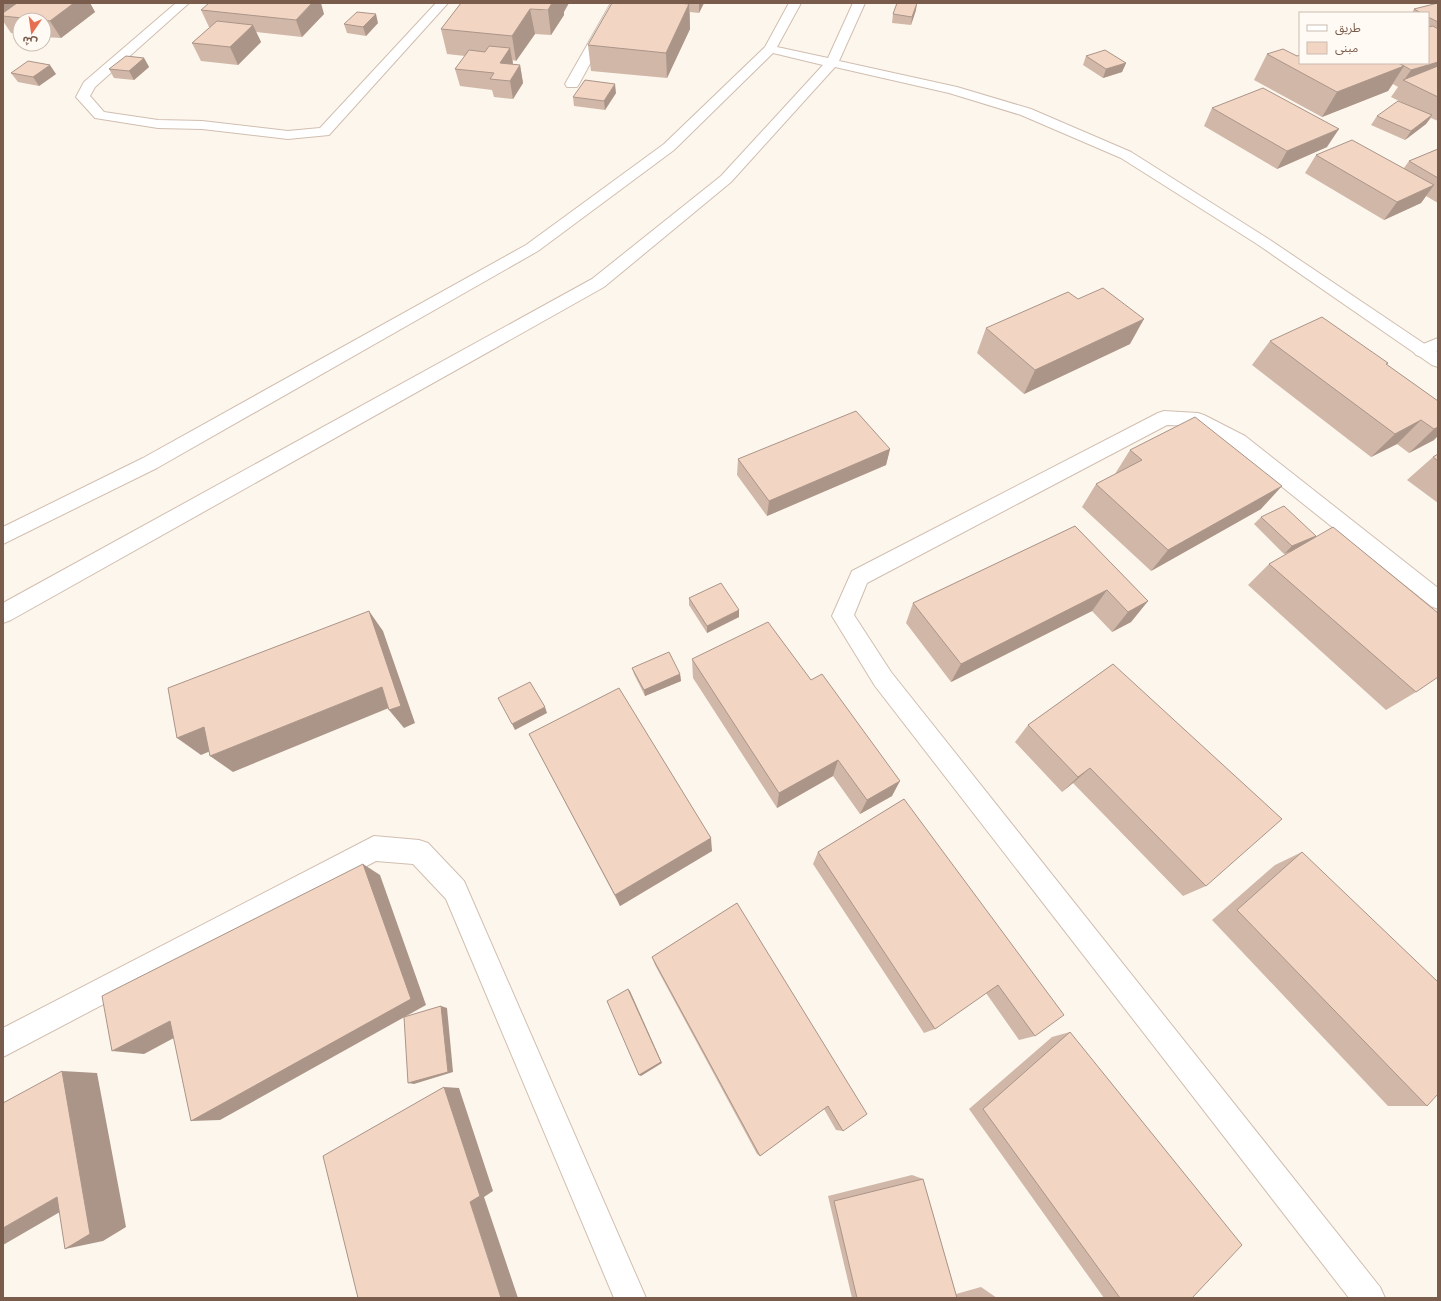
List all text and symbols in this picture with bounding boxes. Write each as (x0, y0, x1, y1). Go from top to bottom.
north arrow (12, 12, 52, 52)
legend (1299, 12, 1429, 64)
text: طريق (1335, 20, 1361, 36)
text: ش (21, 33, 39, 50)
text: مبنى (1335, 40, 1358, 55)

